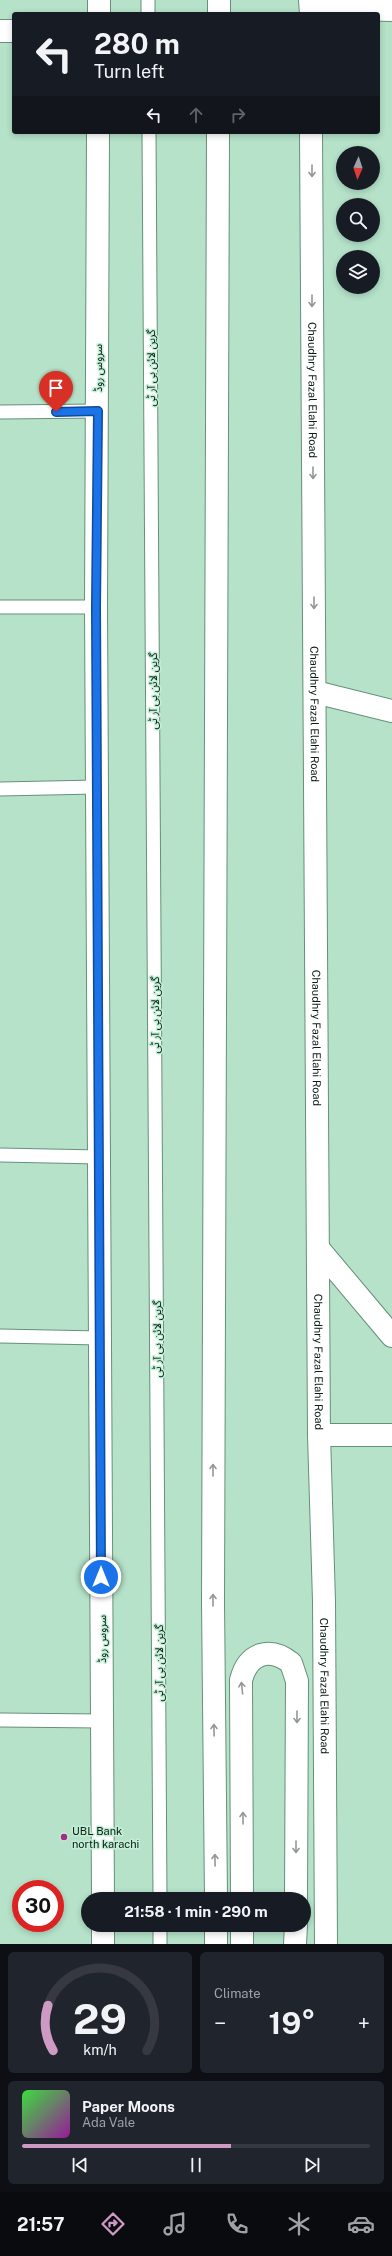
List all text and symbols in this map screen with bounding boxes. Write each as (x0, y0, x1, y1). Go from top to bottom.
text: 280 m (94, 27, 180, 60)
icon: left (28, 28, 80, 80)
text: Turn left (94, 61, 164, 82)
icon: left (143, 104, 165, 126)
icon: ahead (185, 104, 207, 126)
icon: right (227, 104, 249, 126)
north arrow (336, 146, 380, 190)
map controls (336, 146, 380, 294)
one-way arrow (308, 164, 315, 177)
button: search (336, 198, 380, 242)
button: layers (336, 250, 380, 294)
one-way arrow (308, 294, 316, 307)
street label: Chaudhry Fazal Elahi Road (306, 322, 319, 458)
street label: گرین لائن بی آر ٹی (145, 329, 158, 407)
street label: سروس روڈ (92, 344, 105, 392)
pin (39, 371, 73, 412)
icon: arrive (45, 377, 67, 399)
one-way arrow (309, 466, 317, 479)
one-way arrow (310, 596, 318, 609)
street label: Chaudhry Fazal Elahi Road (308, 646, 321, 782)
street label: گرین لائن بی آر ٹی (147, 652, 160, 730)
street label: Chaudhry Fazal Elahi Road (310, 970, 323, 1106)
street label: گرین لائن بی آر ٹی (149, 976, 162, 1054)
street label: Chaudhry Fazal Elahi Road (312, 1294, 325, 1430)
street label: گرین لائن بی آر ٹی (151, 1300, 164, 1378)
one-way arrow (209, 1464, 217, 1477)
position arrow (80, 1556, 122, 1598)
one-way arrow (209, 1594, 217, 1607)
street label: سروس روڈ (96, 1615, 109, 1663)
street label: Chaudhry Fazal Elahi Road (318, 1618, 331, 1754)
street label: گرین لائن بی آر ٹی (153, 1624, 166, 1702)
one-way arrow (239, 1682, 246, 1695)
one-way arrow (293, 1710, 301, 1723)
one-way arrow (210, 1724, 218, 1737)
one-way arrow (239, 1812, 247, 1825)
place label: UBL Bank north karachi (72, 1825, 139, 1850)
marker: UBL Bank north karachi (59, 1832, 69, 1842)
one-way arrow (292, 1840, 300, 1853)
one-way arrow (211, 1854, 219, 1867)
speed limit sign: 30 (12, 1880, 64, 1932)
text: 21:58 · 1 min · 290 m (124, 1903, 268, 1920)
text: Climate (214, 1986, 261, 2001)
text: 29 (73, 1993, 127, 2042)
text: 19° (269, 2005, 315, 2041)
text: − (214, 2010, 226, 2036)
text: + (358, 2010, 370, 2036)
text: km/h (83, 2040, 117, 2057)
text: Paper Moons (82, 2098, 175, 2115)
text: Ada Vale (82, 2115, 135, 2130)
icon: previous (69, 2154, 91, 2176)
icon: pause (185, 2154, 207, 2176)
icon: next (301, 2154, 323, 2176)
icon: directions (99, 2210, 127, 2238)
icon: music (161, 2210, 189, 2238)
icon: phone (223, 2210, 251, 2238)
icon: climate (285, 2210, 313, 2238)
icon: car (347, 2210, 375, 2238)
text: 21:57 (17, 2214, 64, 2235)

